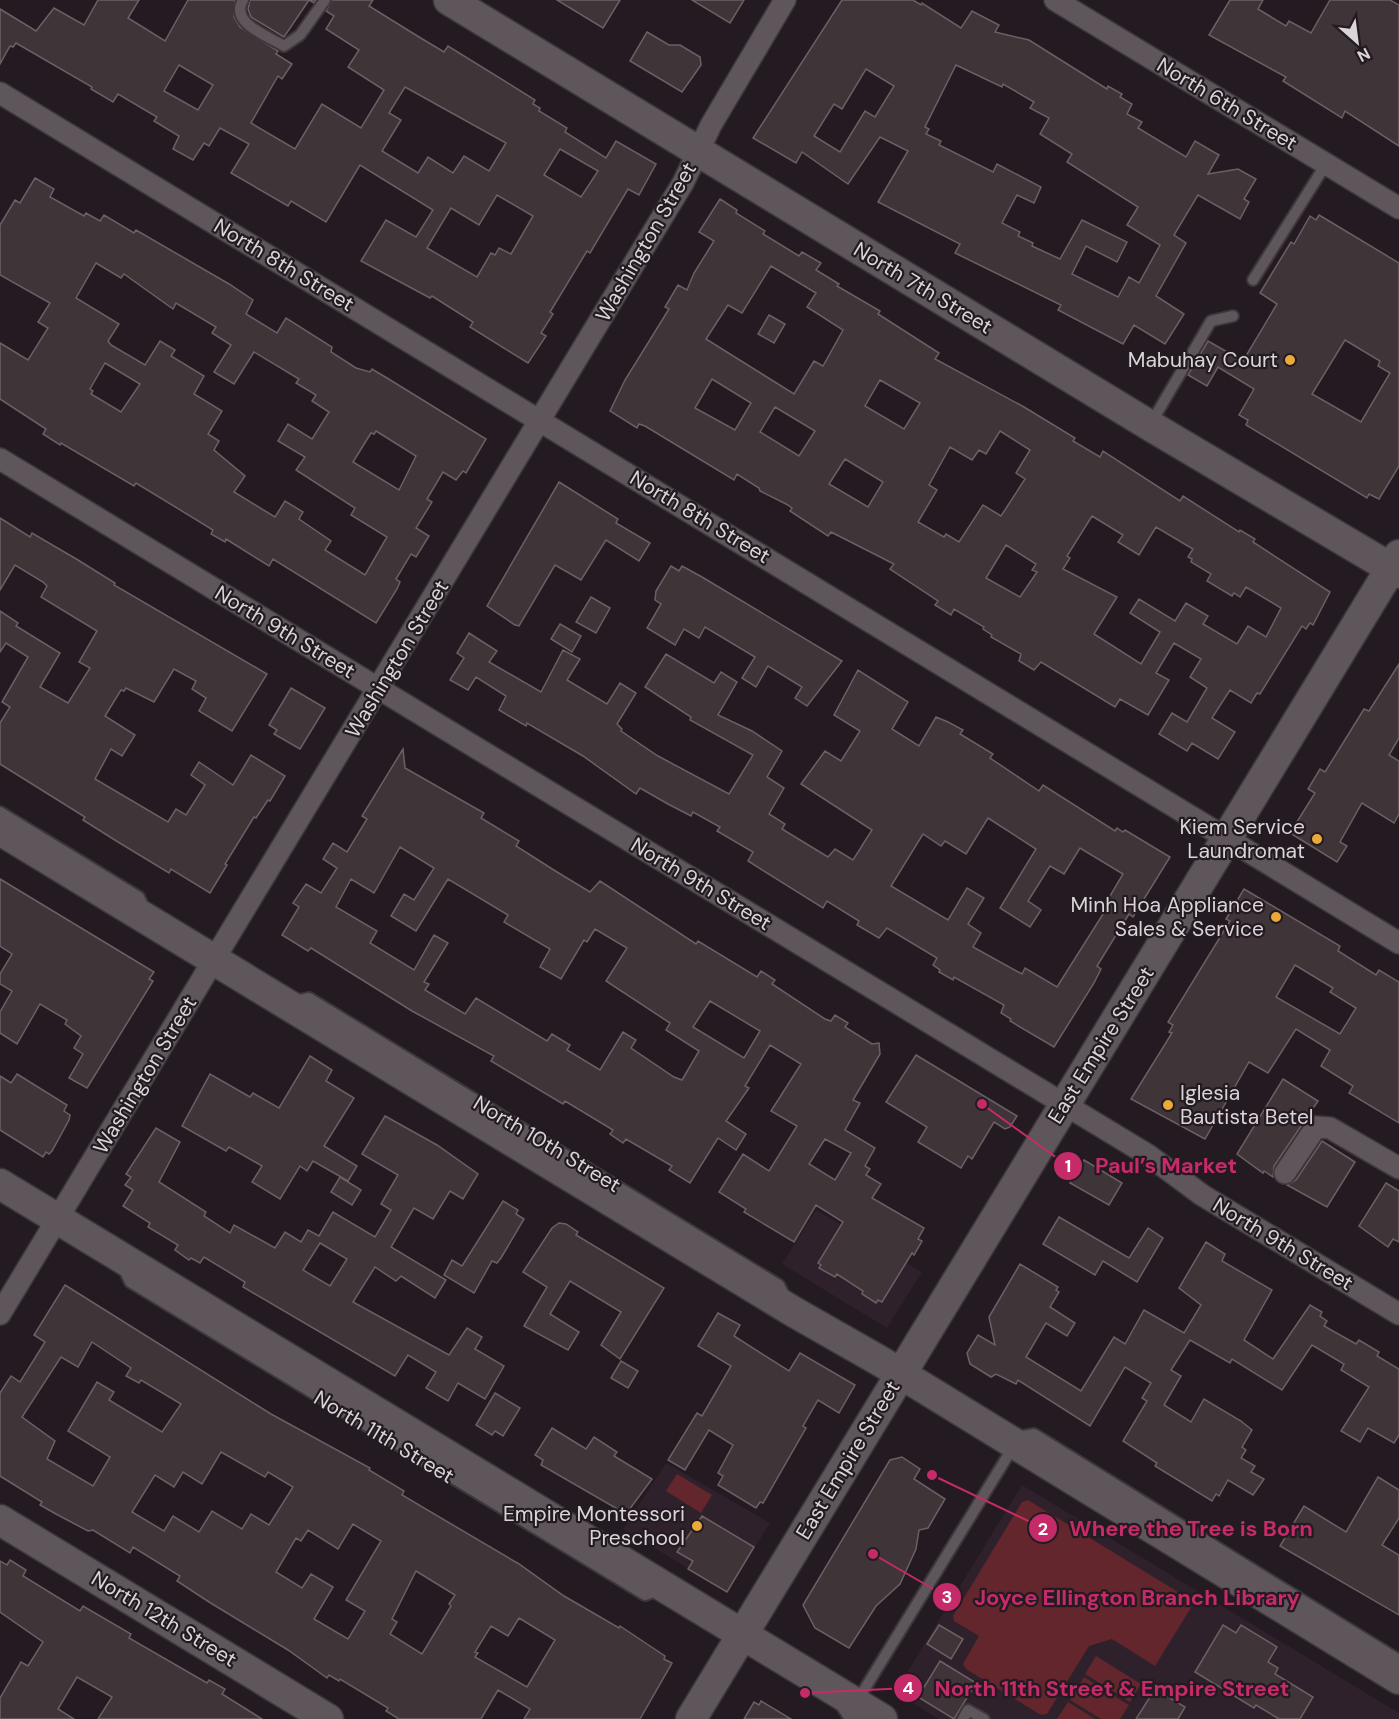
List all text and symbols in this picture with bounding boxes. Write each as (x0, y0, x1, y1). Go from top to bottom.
north arrow (1327, 12, 1387, 72)
text: N (1354, 43, 1374, 67)
street label: North 6th Street (1152, 51, 1302, 157)
street label: Washington Street (589, 157, 703, 327)
street label: North 8th Street (209, 212, 359, 318)
street label: North 7th Street (848, 236, 998, 340)
place label: Mabuhay Court (1128, 346, 1278, 374)
marker: Mabuhay Court (1283, 353, 1297, 367)
street label: North 8th Street (625, 464, 775, 570)
street label: Washington Street (339, 575, 455, 743)
street label: North 9th Street (210, 579, 360, 685)
place label: Kiem Service Laundromat (1180, 813, 1305, 865)
street label: North 9th Street (626, 831, 776, 937)
marker: Kiem Service Laundromat (1310, 832, 1324, 846)
place label: Minh Hoa Appliance Sales & Service (1070, 891, 1264, 943)
marker: Minh Hoa Appliance Sales & Service (1269, 910, 1283, 924)
street label: East Empire Street (1041, 961, 1161, 1129)
street label: Washington Street (87, 991, 203, 1159)
place label: Iglesia Bautista Betel (1180, 1079, 1314, 1131)
street label: North 10th Street (468, 1089, 626, 1199)
marker: Iglesia Bautista Betel (1161, 1098, 1175, 1112)
callout: Paul’s Market (1053, 1146, 1250, 1186)
text: Paul’s Market (1095, 1151, 1237, 1180)
text: 1 (1065, 1154, 1071, 1178)
street label: North 9th Street (1208, 1191, 1358, 1297)
street label: East Empire Street (790, 1375, 906, 1545)
street label: North 11th Street (309, 1384, 459, 1490)
place label: Empire Montessori Preschool (503, 1500, 685, 1552)
callout: Where the Tree is Born (1028, 1508, 1325, 1548)
text: Where the Tree is Born (1069, 1514, 1313, 1543)
text: 2 (1038, 1517, 1048, 1541)
marker: Empire Montessori Preschool (690, 1519, 704, 1533)
street label: North 12th Street (86, 1565, 242, 1673)
callout: Joyce Ellington Branch Library (932, 1577, 1312, 1617)
text: Joyce Ellington Branch Library (974, 1583, 1300, 1612)
text: 3 (942, 1585, 952, 1609)
callout: North 11th Street & Empire Street (893, 1668, 1302, 1708)
text: North 11th Street & Empire Street (935, 1674, 1289, 1703)
text: 4 (902, 1676, 914, 1700)

